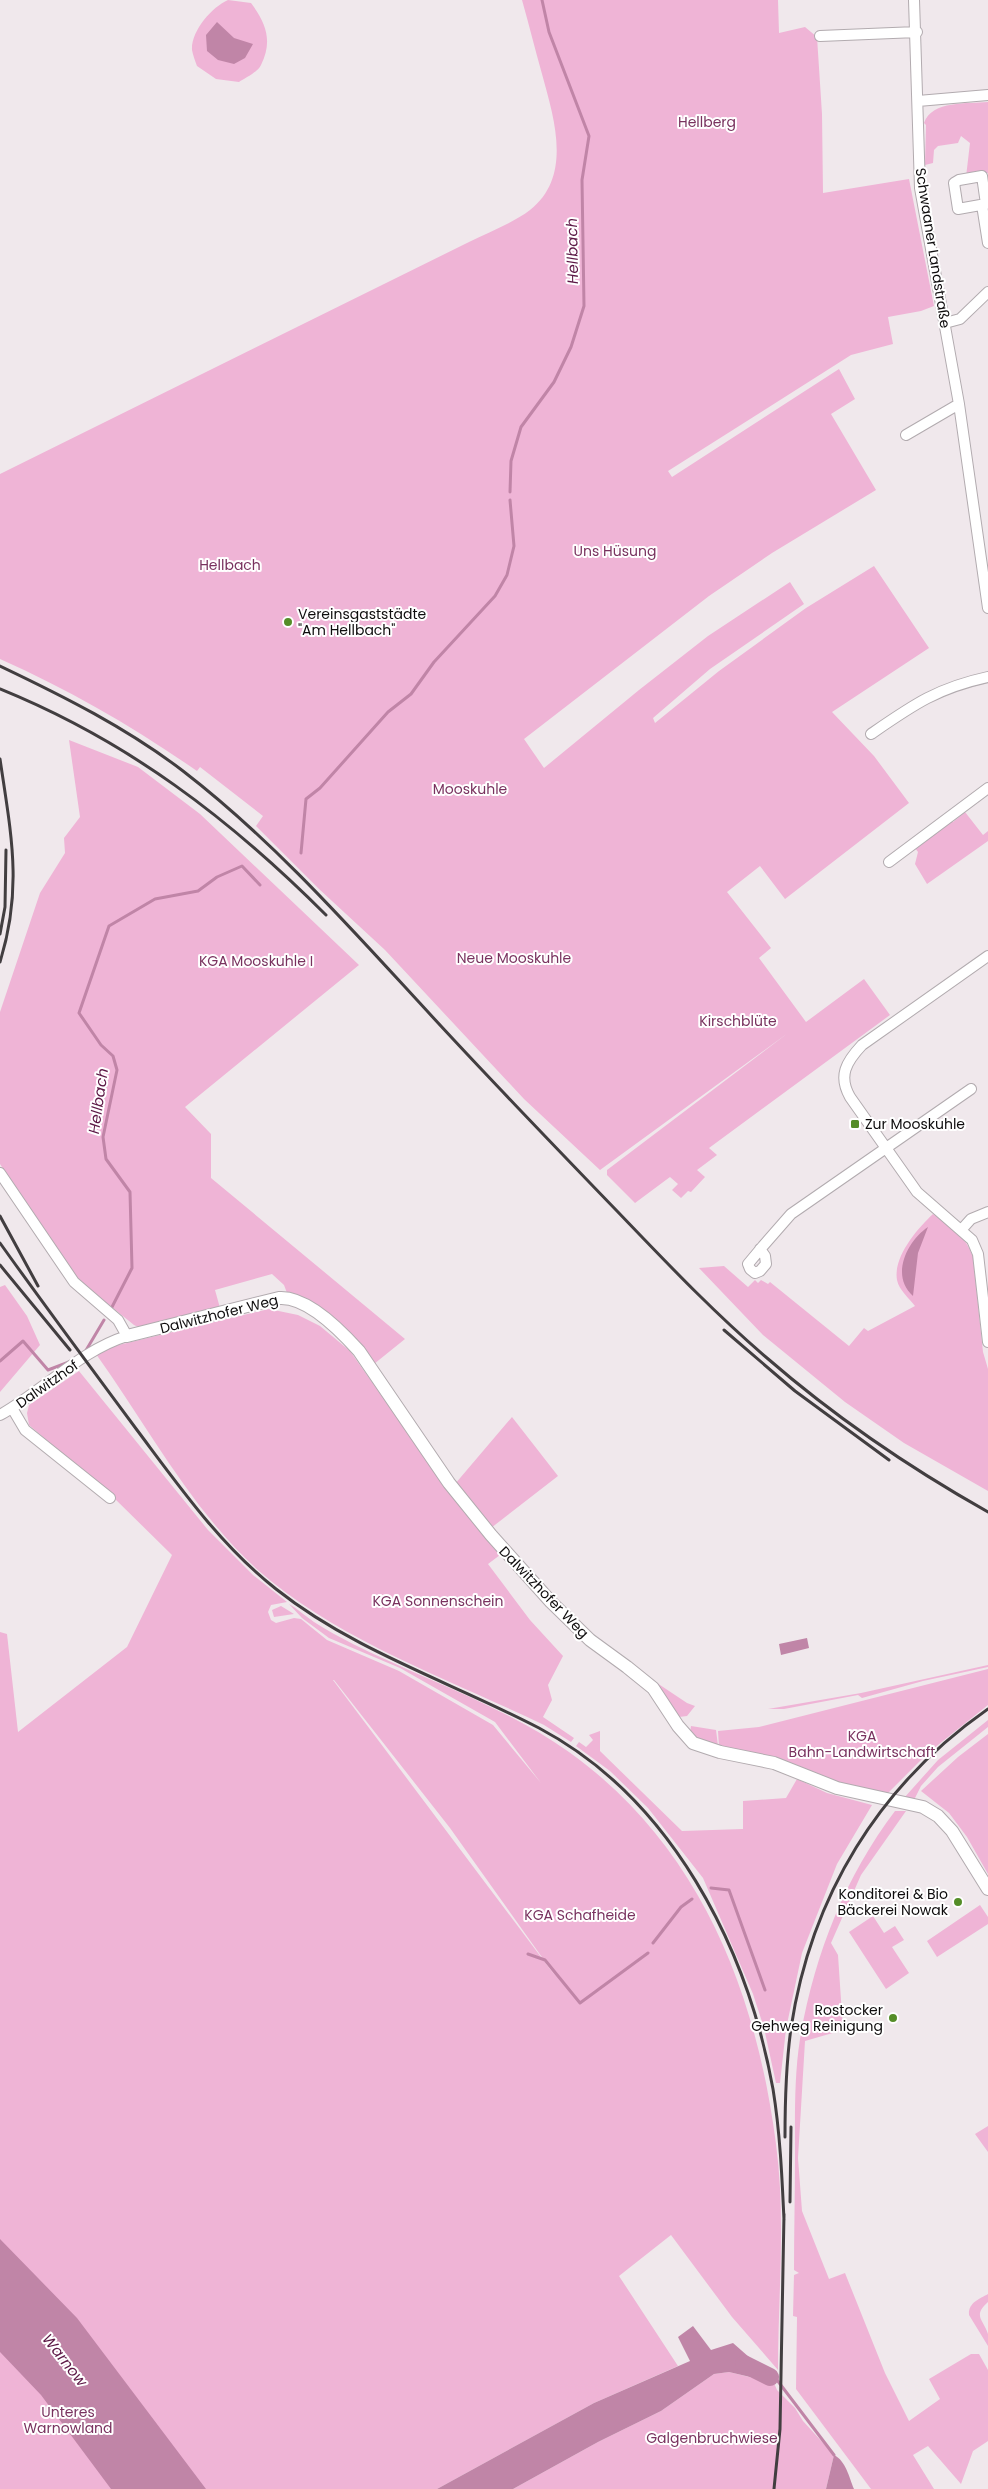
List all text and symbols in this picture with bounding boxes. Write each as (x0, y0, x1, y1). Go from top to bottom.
park label: Hellberg (678, 112, 736, 132)
street label: Schwaaner Landstraße (910, 166, 956, 330)
water label: Hellbach (561, 218, 583, 284)
park label: Uns Hüsung (574, 541, 656, 561)
park label: Hellbach (199, 555, 261, 575)
place label: Vereinsgaststädte "Am Hellbach" (298, 604, 427, 640)
marker: Vereinsgaststädte "Am Hellbach" (282, 616, 294, 628)
park label: Mooskuhle (433, 779, 508, 799)
park label: Neue Mooskuhle (457, 948, 572, 968)
park label: KGA Mooskuhle I (199, 951, 313, 971)
park label: Kirschblüte (699, 1011, 777, 1031)
water label: Hellbach (83, 1067, 113, 1135)
place label: Zur Mooskuhle (865, 1114, 965, 1134)
marker: Zur Mooskuhle (849, 1118, 861, 1130)
street label: Dalwitzhofer Weg (158, 1290, 280, 1338)
street label: Dalwitzhof (12, 1355, 82, 1413)
street label: Dalwitzhofer Weg (495, 1541, 593, 1643)
park label: KGA Sonnenschein (372, 1591, 504, 1611)
park label: KGA Bahn-Landwirtschaft (789, 1726, 935, 1762)
place label: Konditorei & Bio Bäckerei Nowak (838, 1884, 949, 1920)
marker: Konditorei & Bio Bäckerei Nowak (952, 1896, 964, 1908)
park label: KGA Schafheide (524, 1905, 636, 1925)
place label: Rostocker Gehweg Reinigung (751, 2000, 883, 2036)
marker: Rostocker Gehweg Reinigung (887, 2012, 899, 2024)
water label: Warnow (38, 2329, 93, 2391)
park label: Unteres Warnowland (23, 2402, 113, 2438)
park label: Galgenbruchwiese (646, 2428, 778, 2448)

